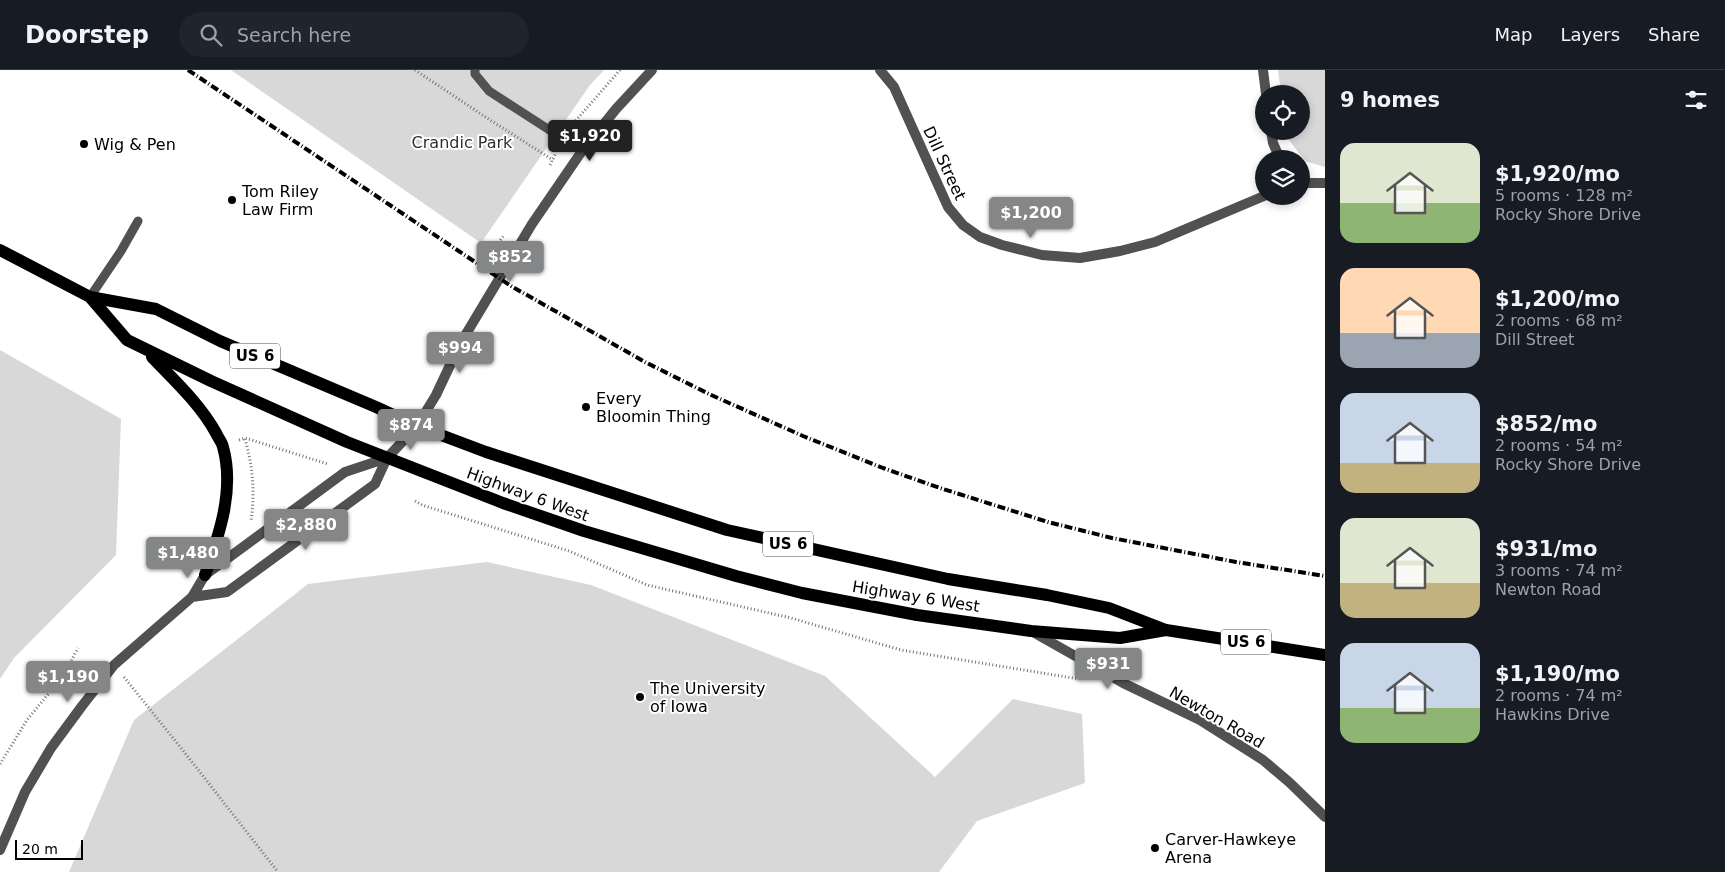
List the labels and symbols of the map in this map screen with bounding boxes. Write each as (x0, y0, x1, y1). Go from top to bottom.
pin: $1,920 (549, 119, 631, 162)
street label: Dill Street (919, 123, 970, 203)
park label: Crandic Park (412, 133, 513, 152)
place label: Wig & Pen (94, 135, 176, 154)
marker: Wig & Pen (78, 138, 90, 150)
place label: Tom Riley Law Firm (241, 182, 319, 219)
marker: Tom Riley Law Firm (226, 194, 238, 206)
pin: $1,200 (990, 196, 1072, 239)
pin: $852 (480, 240, 540, 283)
pin: $994 (430, 332, 490, 374)
road number: US 6 (230, 344, 280, 368)
place label: Every Bloomin Thing (596, 389, 711, 426)
marker: Every Bloomin Thing (580, 401, 592, 413)
pin: $874 (381, 408, 441, 451)
street label: Highway 6 West (464, 464, 592, 525)
pin: $2,880 (265, 508, 347, 551)
road number: US 6 (763, 532, 813, 556)
pin: $1,480 (147, 536, 229, 579)
street label: Highway 6 West (851, 577, 981, 616)
road number: US 6 (1221, 630, 1271, 654)
pin: $931 (1078, 648, 1138, 690)
pin: $1,190 (27, 660, 109, 703)
place label: The University of Iowa (649, 679, 766, 716)
street label: Newton Road (1166, 683, 1268, 752)
marker: The University of Iowa (634, 691, 646, 703)
place label: Carver-Hawkeye Arena (1165, 830, 1296, 867)
scale bar (15, 837, 82, 860)
marker: Carver-Hawkeye Arena (1149, 842, 1161, 854)

